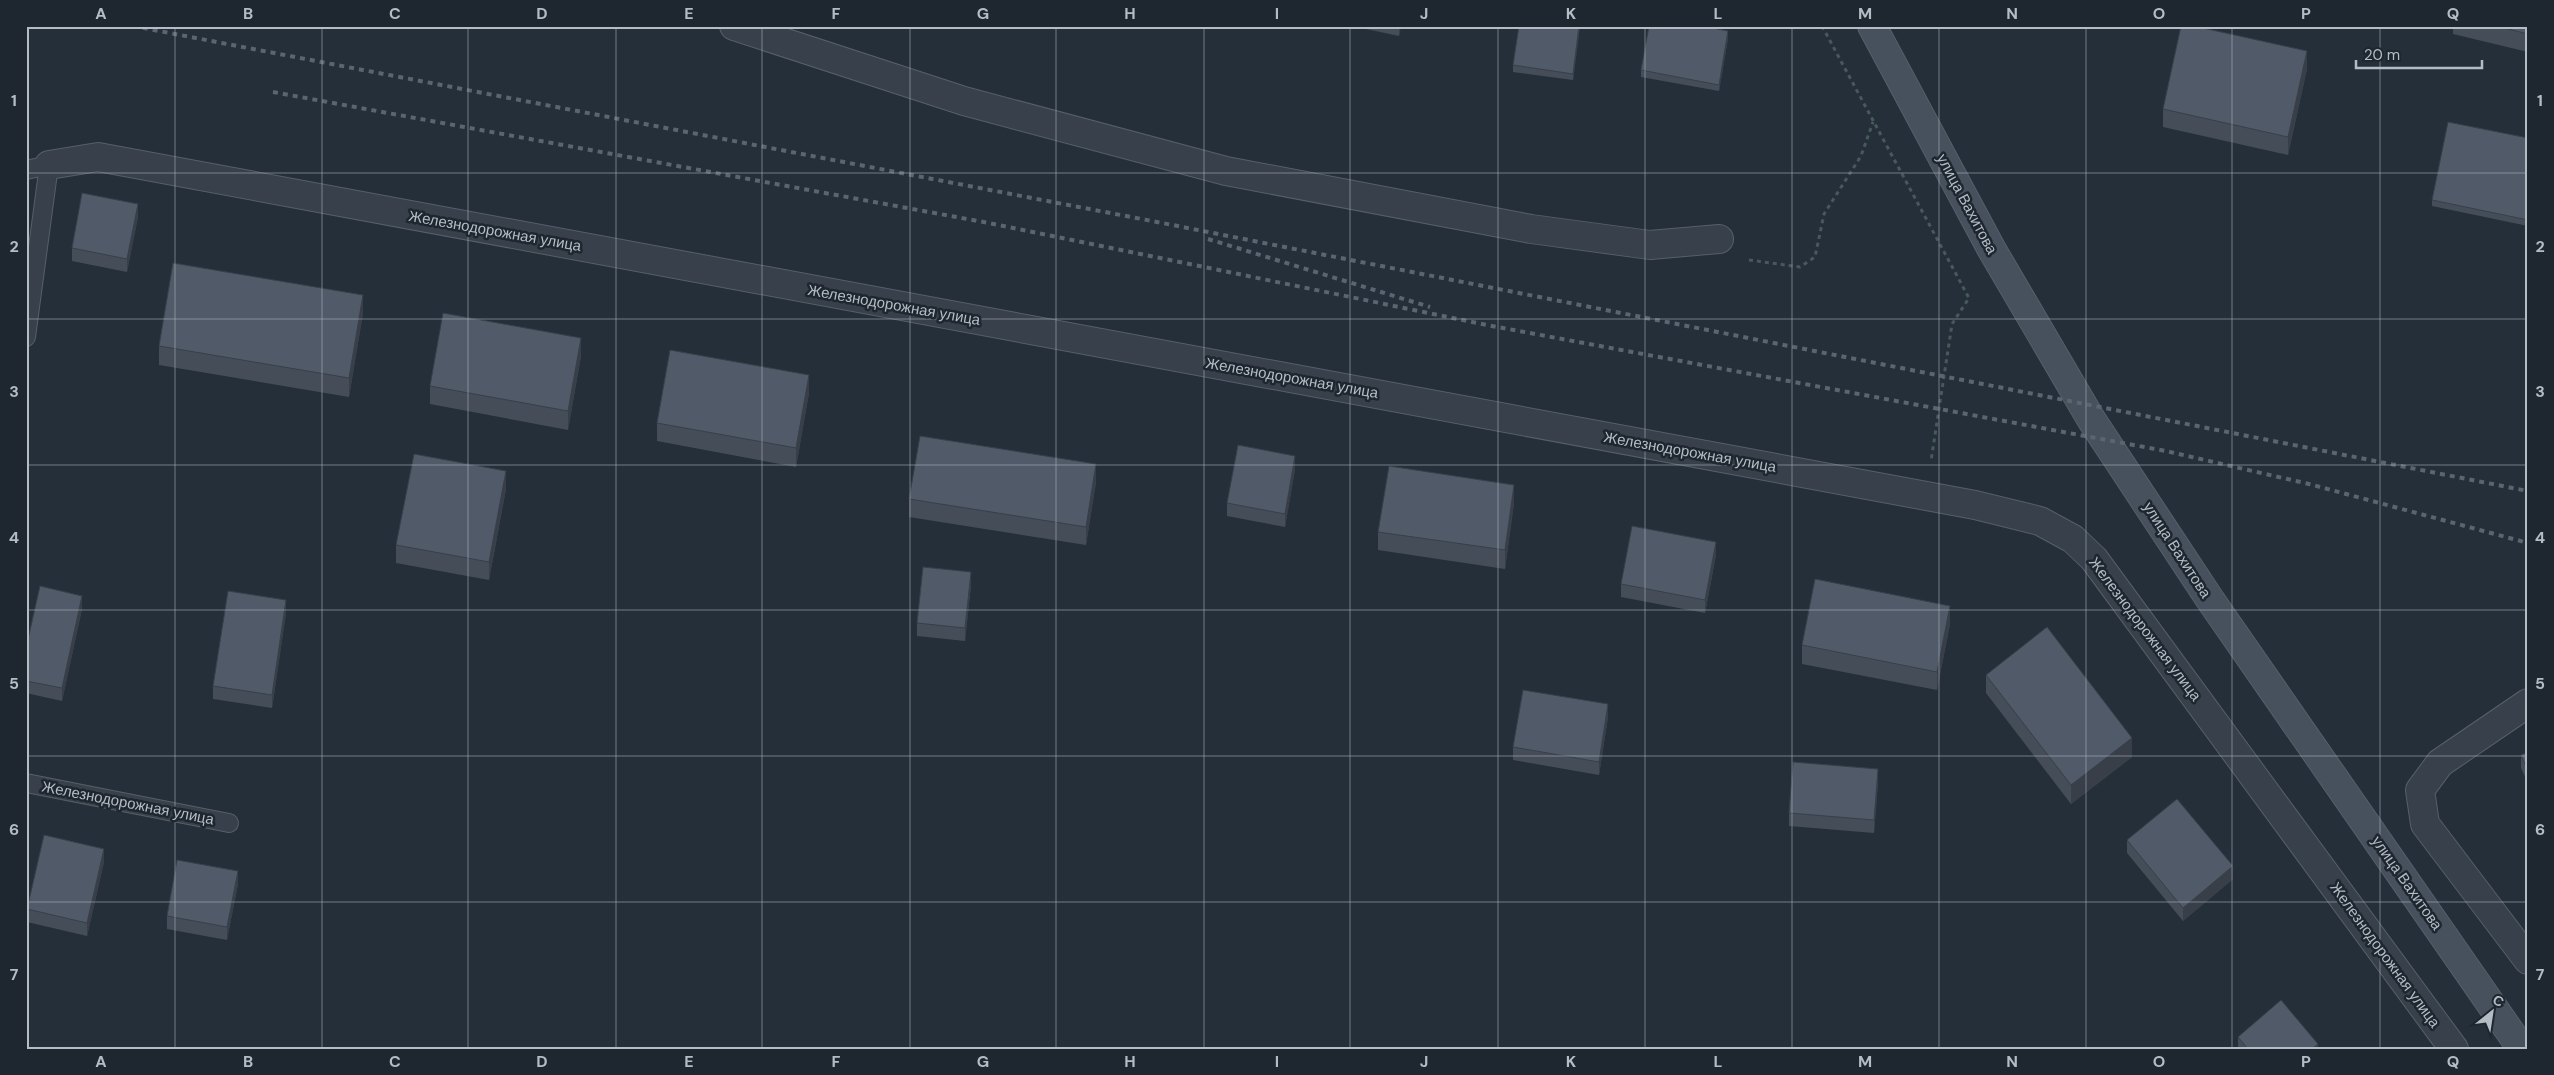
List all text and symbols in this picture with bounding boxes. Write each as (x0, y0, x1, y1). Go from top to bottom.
text: A (95, 3, 107, 24)
text: B (243, 3, 253, 24)
text: C (389, 3, 401, 24)
text: D (536, 3, 548, 24)
text: E (684, 3, 694, 24)
text: F (832, 3, 841, 24)
text: G (977, 3, 989, 24)
text: H (1124, 3, 1136, 24)
text: I (1275, 3, 1279, 24)
text: J (1420, 3, 1428, 24)
text: K (1566, 3, 1577, 24)
text: L (1714, 3, 1723, 24)
text: M (1858, 3, 1872, 24)
text: N (2006, 3, 2018, 24)
text: O (2153, 3, 2165, 24)
text: P (2301, 3, 2311, 24)
text: Q (2447, 3, 2459, 24)
scale bar (2356, 38, 2483, 70)
text: 20 m (2364, 45, 2400, 65)
text: 1 (11, 90, 17, 111)
text: 1 (2537, 90, 2543, 111)
street label: улица Вахитова (1932, 150, 2002, 258)
street label: Железнодорожная улица (407, 206, 584, 256)
text: 2 (9, 236, 19, 257)
text: 2 (2535, 236, 2545, 257)
street label: Железнодорожная улица (806, 280, 983, 330)
street label: Железнодорожная улица (1204, 353, 1381, 403)
text: 3 (9, 381, 19, 402)
text: 3 (2535, 381, 2545, 402)
street label: Железнодорожная улица (1602, 427, 1779, 477)
street label: улица Вахитова (2138, 498, 2216, 602)
text: 4 (9, 527, 19, 548)
text: 4 (2535, 527, 2545, 548)
street label: Железнодорожная улица (2084, 553, 2206, 705)
text: 5 (9, 673, 19, 694)
text: 5 (2535, 673, 2545, 694)
street label: Железнодорожная улица (40, 776, 216, 830)
text: 6 (9, 819, 19, 840)
text: 6 (2535, 819, 2545, 840)
street label: улица Вахитова (2367, 832, 2447, 935)
street label: Железнодорожная улица (2325, 878, 2445, 1032)
text: 7 (10, 964, 19, 985)
text: 7 (2536, 964, 2545, 985)
north arrow (2466, 988, 2516, 1038)
text: С (2490, 990, 2507, 1011)
text: A (95, 1051, 107, 1072)
text: B (243, 1051, 253, 1072)
text: C (389, 1051, 401, 1072)
text: D (536, 1051, 548, 1072)
text: E (684, 1051, 694, 1072)
text: F (832, 1051, 841, 1072)
text: G (977, 1051, 989, 1072)
text: H (1124, 1051, 1136, 1072)
text: I (1275, 1051, 1279, 1072)
text: J (1420, 1051, 1428, 1072)
text: K (1566, 1051, 1577, 1072)
text: L (1714, 1051, 1723, 1072)
text: M (1858, 1051, 1872, 1072)
text: N (2006, 1051, 2018, 1072)
text: O (2153, 1051, 2165, 1072)
text: P (2301, 1051, 2311, 1072)
text: Q (2447, 1051, 2459, 1072)

